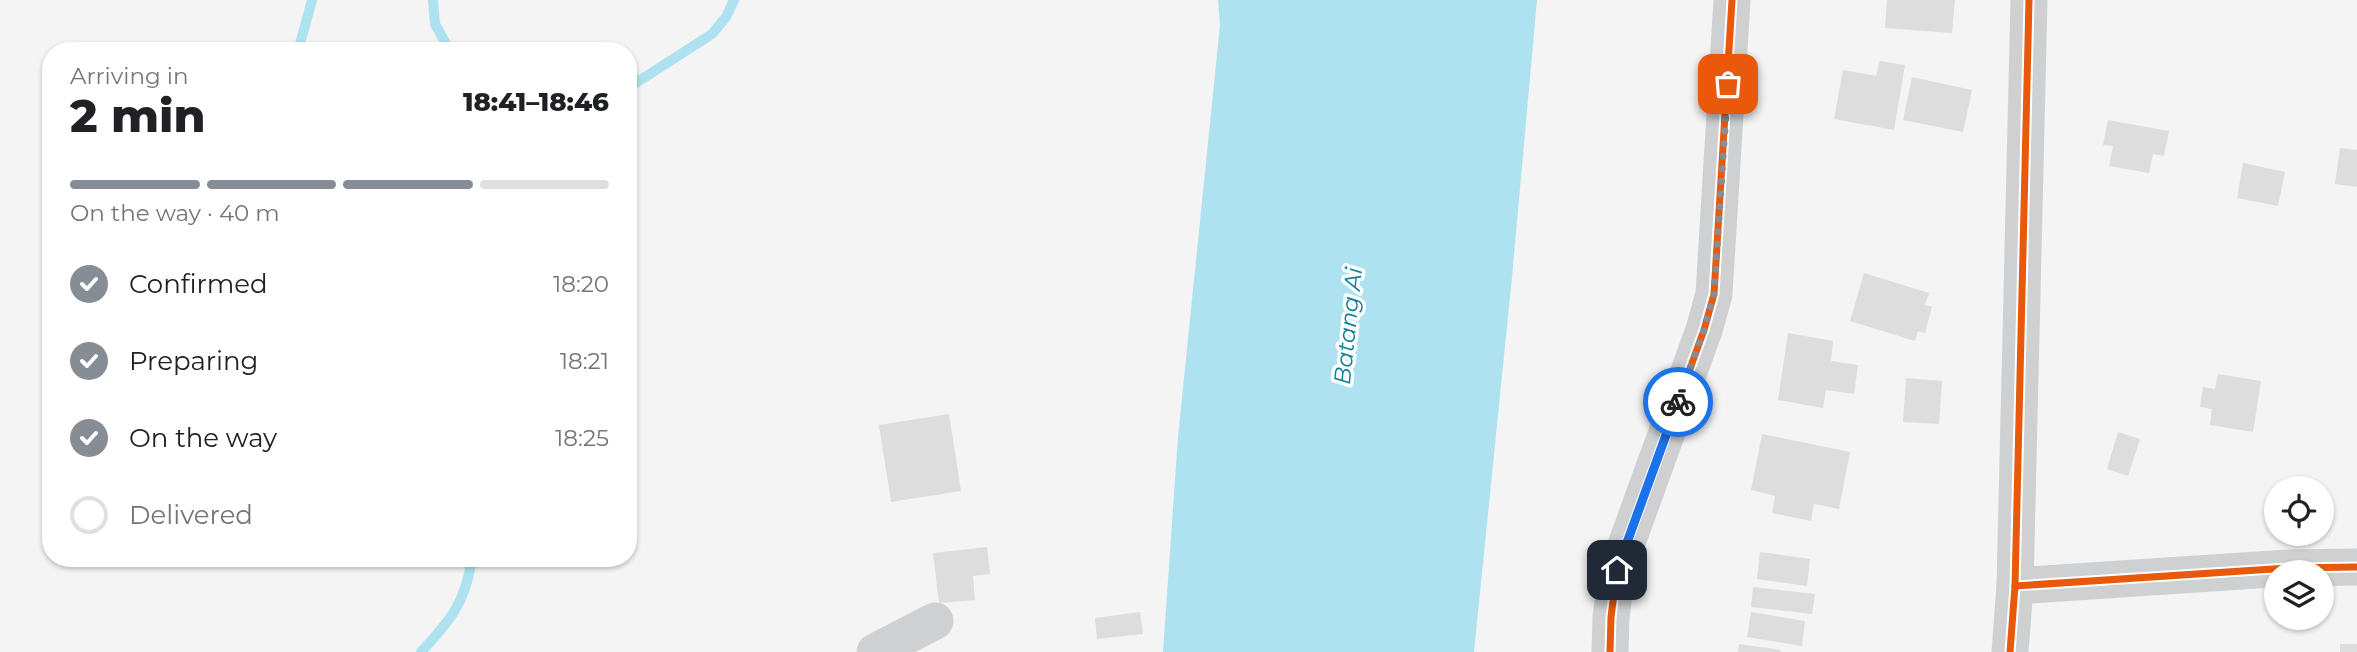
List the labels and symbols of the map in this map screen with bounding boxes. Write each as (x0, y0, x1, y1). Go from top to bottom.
pin (1698, 54, 1758, 114)
water label: Batang Ai (1328, 265, 1368, 386)
courier (1643, 367, 1713, 437)
pin (1587, 540, 1647, 600)

